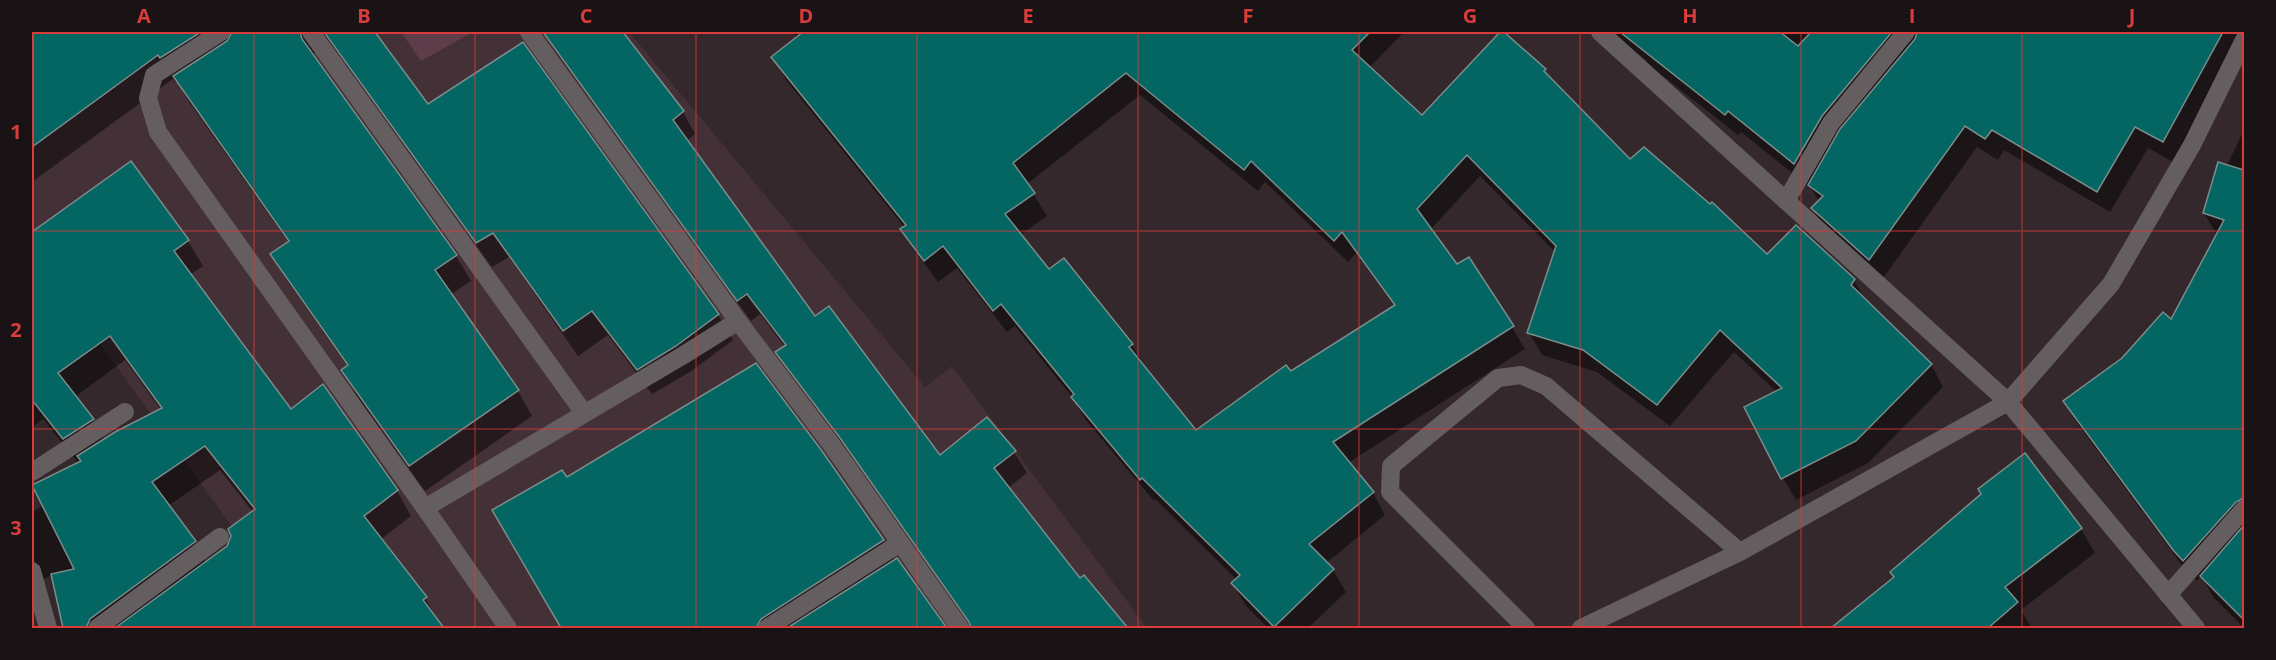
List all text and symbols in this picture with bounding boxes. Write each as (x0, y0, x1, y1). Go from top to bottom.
text: A (137, 2, 151, 29)
text: B (357, 2, 371, 29)
text: C (580, 2, 593, 29)
text: D (799, 2, 813, 29)
text: E (1022, 2, 1034, 29)
text: F (1243, 2, 1253, 29)
text: G (1463, 2, 1477, 29)
text: H (1682, 2, 1698, 29)
text: I (1909, 2, 1915, 29)
text: J (2127, 2, 2135, 29)
text: 1 (10, 118, 22, 145)
text: 2 (10, 316, 22, 343)
text: 3 (10, 514, 22, 541)

